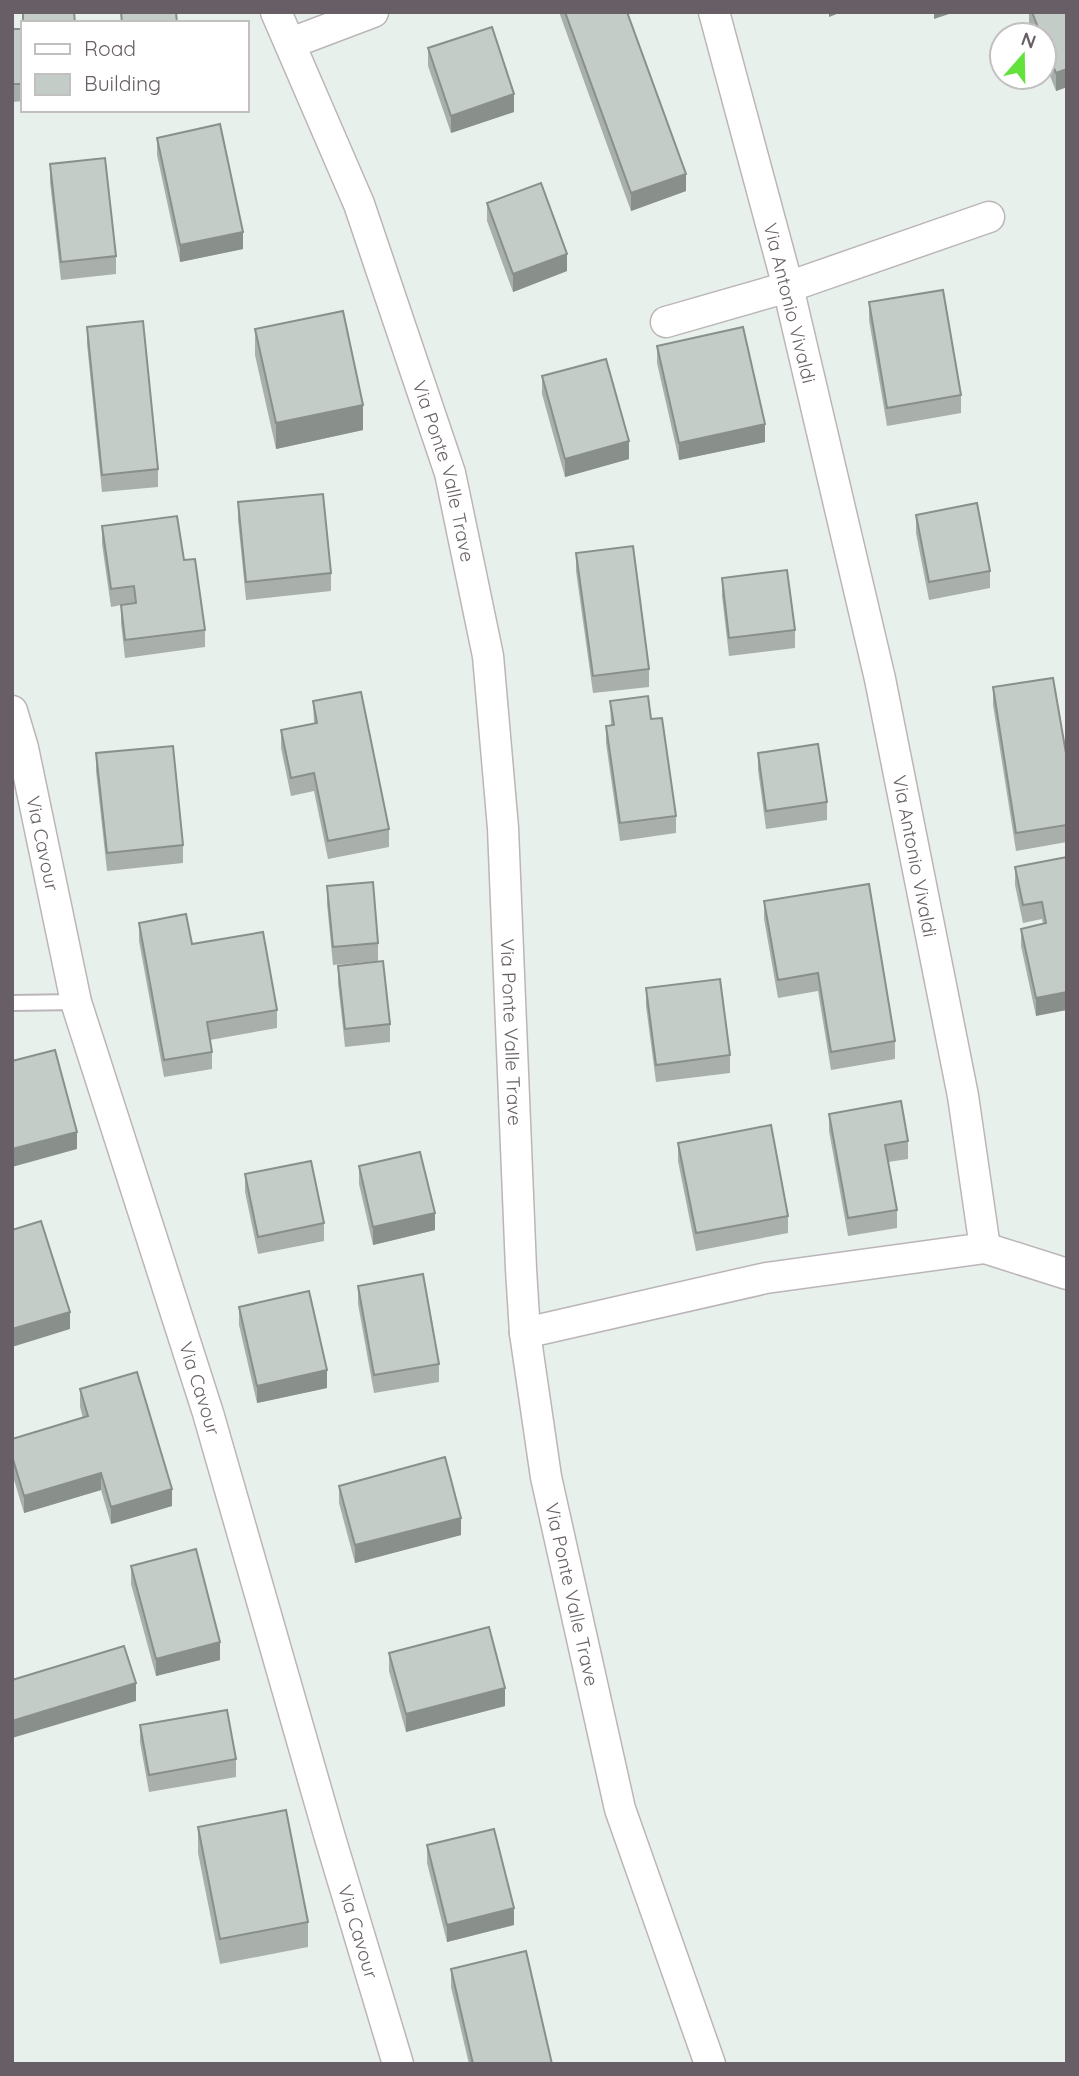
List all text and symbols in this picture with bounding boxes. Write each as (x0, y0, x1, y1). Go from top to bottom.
legend (21, 21, 248, 112)
north arrow (988, 21, 1058, 91)
text: N (1018, 26, 1039, 54)
text: Road (84, 35, 136, 61)
text: Building (84, 70, 161, 96)
street label: Via Antonio Vivaldi (758, 220, 822, 386)
street label: Via Ponte Valle Trave (408, 378, 480, 564)
street label: Via Antonio Vivaldi (888, 773, 942, 939)
street label: Via Cavour (21, 794, 65, 894)
street label: Via Ponte Valle Trave (496, 938, 527, 1126)
street label: Via Cavour (174, 1339, 226, 1439)
street label: Via Ponte Valle Trave (540, 1500, 604, 1688)
street label: Via Cavour (333, 1882, 384, 1982)

